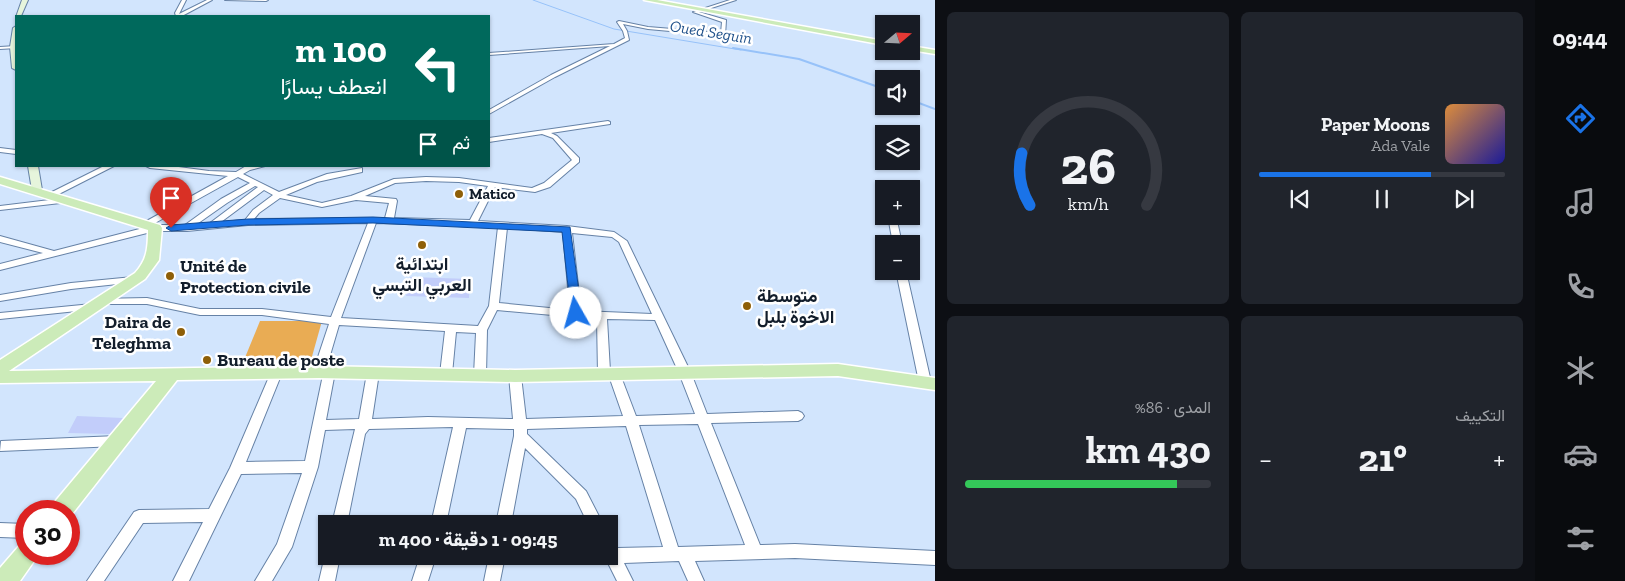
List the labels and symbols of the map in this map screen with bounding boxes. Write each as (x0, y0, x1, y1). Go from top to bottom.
north arrow (875, 15, 920, 60)
water label: Oued Seguin (669, 16, 753, 48)
pin (150, 177, 192, 228)
place label: Matico (469, 185, 515, 203)
marker: Matico (453, 188, 465, 200)
marker: ابتدائية العربي التبسي (416, 239, 428, 251)
place label: ابتدائية العربي التبسي (372, 253, 472, 300)
place label: Unité de Protection civile (180, 255, 311, 298)
marker: Unité de Protection civile (164, 270, 176, 282)
place label: متوسطة الاخوة بلبل (757, 285, 834, 328)
position arrow (549, 286, 601, 338)
marker: متوسطة الاخوة بلبل (741, 300, 753, 312)
place label: Daira de Teleghma (92, 311, 171, 354)
marker: Daira de Teleghma (175, 326, 187, 338)
place label: Bureau de poste (217, 349, 345, 371)
marker: Bureau de poste (201, 354, 213, 366)
speed limit sign: 30 (15, 500, 80, 565)

